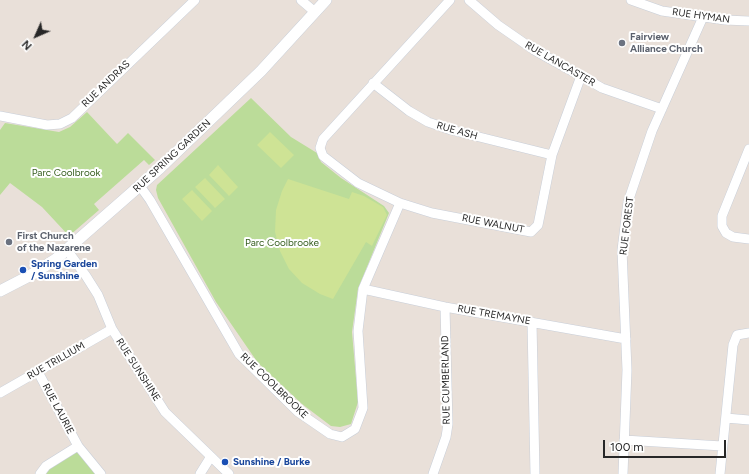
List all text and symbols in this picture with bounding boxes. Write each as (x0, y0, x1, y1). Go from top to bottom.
street label: RUE HYMAN (671, 6, 731, 26)
north arrow (16, 16, 56, 56)
place label: Fairview Alliance Church (630, 31, 703, 54)
text: N (20, 37, 35, 52)
marker: Fairview Alliance Church (617, 38, 627, 48)
street label: RUE LANCASTER (523, 39, 597, 89)
street label: RUE ANDRAS (79, 58, 133, 110)
street label: RUE SPRING GARDEN (131, 117, 213, 195)
street label: RUE ASH (435, 119, 479, 143)
park label: Parc Coolbrook (32, 167, 100, 179)
street label: RUE FOREST (617, 196, 637, 256)
street label: RUE WALNUT (461, 212, 525, 236)
place label: First Church of the Nazarene (17, 230, 90, 254)
marker: First Church of the Nazarene (4, 237, 14, 247)
park label: Parc Coolbrooke (245, 237, 319, 249)
place label: Spring Garden / Sunshine (31, 258, 97, 282)
marker: Spring Garden / Sunshine (18, 265, 28, 275)
street label: RUE TREMAYNE (456, 303, 532, 327)
street label: RUE CUMBERLAND (439, 335, 453, 425)
street label: RUE SUNSHINE (113, 336, 163, 404)
street label: RUE TRILLIUM (25, 340, 87, 382)
street label: RUE COOLBROOKE (238, 351, 310, 421)
street label: RUE LAURIE (40, 382, 76, 436)
scale bar (605, 432, 728, 458)
text: 100 m (610, 440, 644, 454)
place label: Sunshine / Burke (233, 456, 310, 468)
marker: Sunshine / Burke (220, 457, 230, 467)

